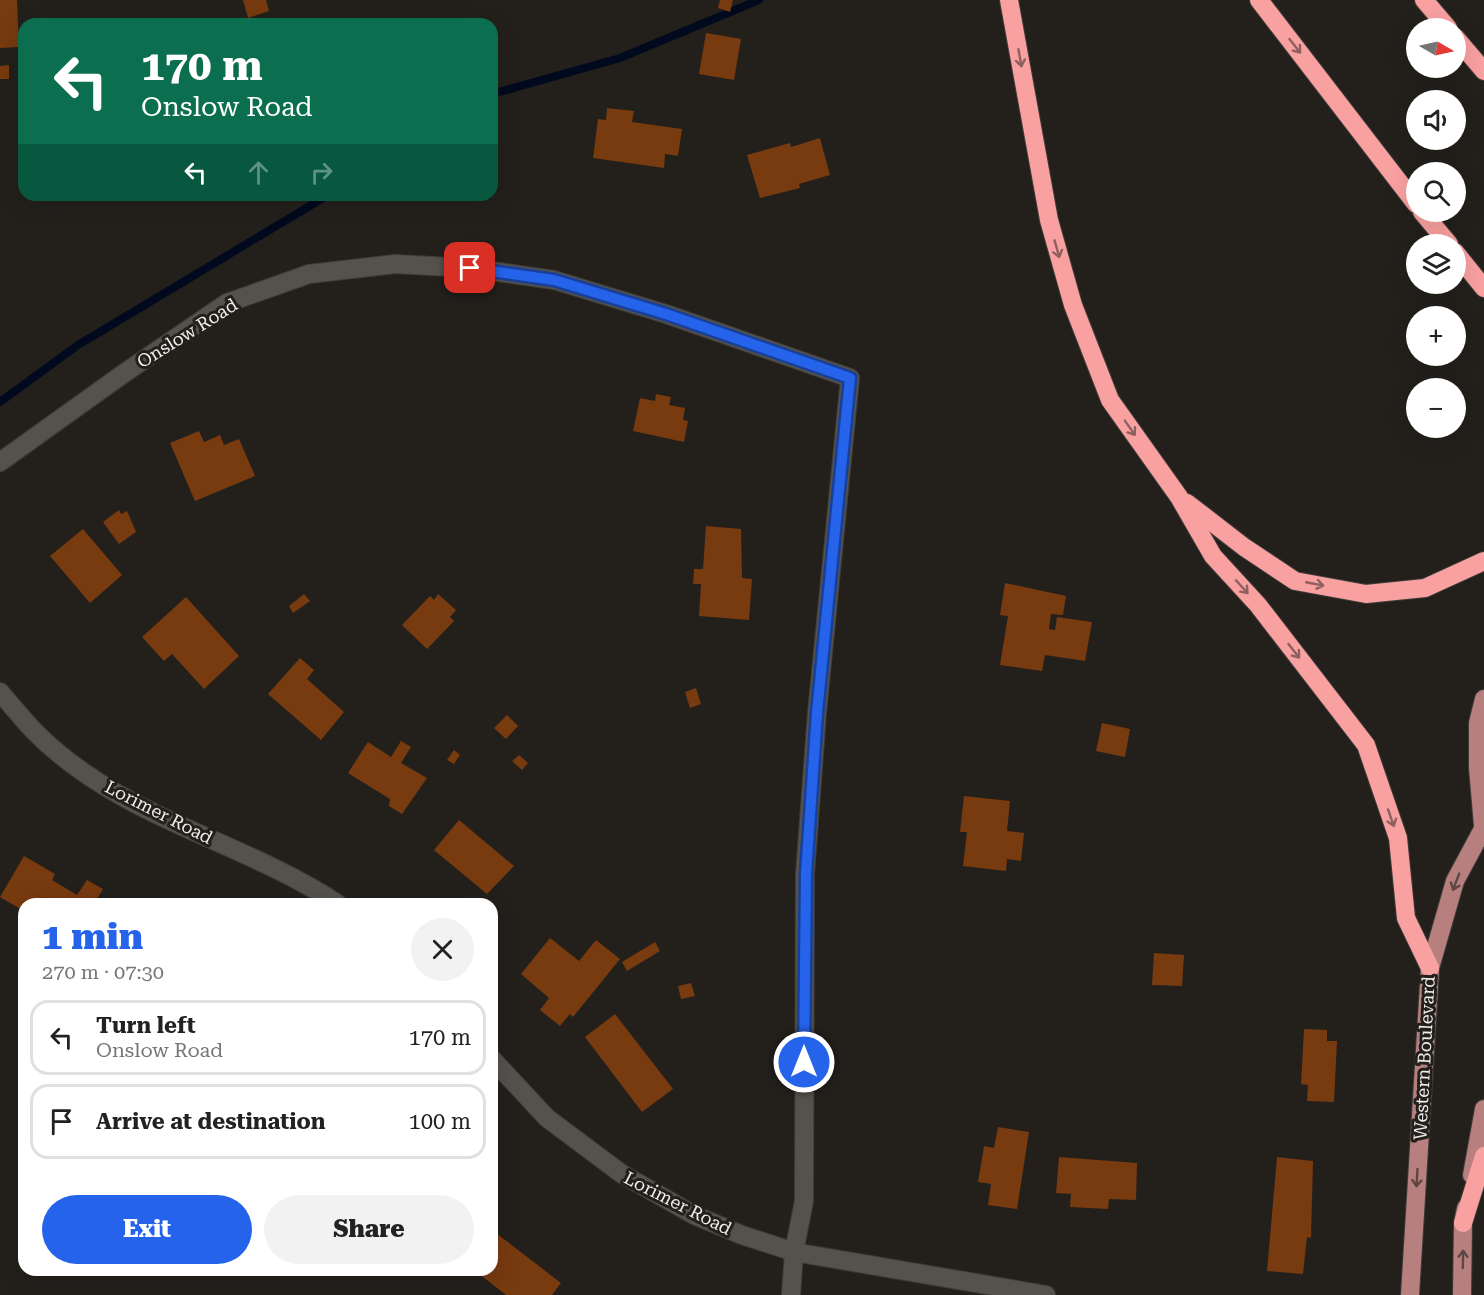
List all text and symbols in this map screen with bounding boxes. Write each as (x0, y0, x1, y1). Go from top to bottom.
north arrow (1406, 18, 1466, 78)
map controls (1406, 18, 1466, 438)
one-way arrow (1288, 38, 1301, 54)
text: 170 m (141, 41, 263, 90)
icon: left (42, 42, 120, 120)
one-way arrow (1015, 47, 1026, 67)
button: sound (1406, 90, 1466, 150)
text: Onslow Road (141, 91, 313, 123)
icon: left (179, 156, 212, 189)
icon: ahead (242, 156, 275, 189)
icon: right (305, 156, 338, 189)
button: search (1406, 162, 1466, 222)
button: layers (1406, 234, 1466, 294)
one-way arrow (1052, 239, 1063, 258)
pin (444, 242, 495, 293)
icon: arrive (453, 251, 486, 284)
street label: Onslow Road (133, 294, 241, 372)
button: + (1406, 306, 1466, 366)
button: − (1406, 378, 1466, 438)
one-way arrow (1124, 420, 1136, 436)
one-way arrow (1304, 579, 1324, 590)
one-way arrow (1235, 580, 1249, 595)
one-way arrow (1288, 643, 1301, 659)
street label: Lorimer Road (102, 776, 217, 848)
one-way arrow (1386, 808, 1397, 827)
one-way arrow (1449, 873, 1460, 891)
text: 1 min (42, 916, 143, 958)
button: close (411, 918, 474, 981)
text: 270 m · 07:30 (42, 960, 164, 984)
street label: Western Boulevard (1409, 975, 1439, 1141)
text: Turn left (96, 1013, 196, 1038)
icon: left (45, 1021, 78, 1054)
text: 170 m (408, 1025, 471, 1050)
position arrow (772, 1030, 836, 1094)
text: Onslow Road (96, 1038, 223, 1062)
icon: arrive (45, 1105, 78, 1138)
text: Arrive at destination (96, 1109, 325, 1134)
text: 100 m (408, 1109, 471, 1134)
street label: Lorimer Road (621, 1167, 736, 1239)
one-way arrow (1412, 1168, 1423, 1188)
button: Exit (42, 1195, 252, 1264)
button: Share (264, 1195, 474, 1264)
one-way arrow (1457, 1250, 1469, 1270)

